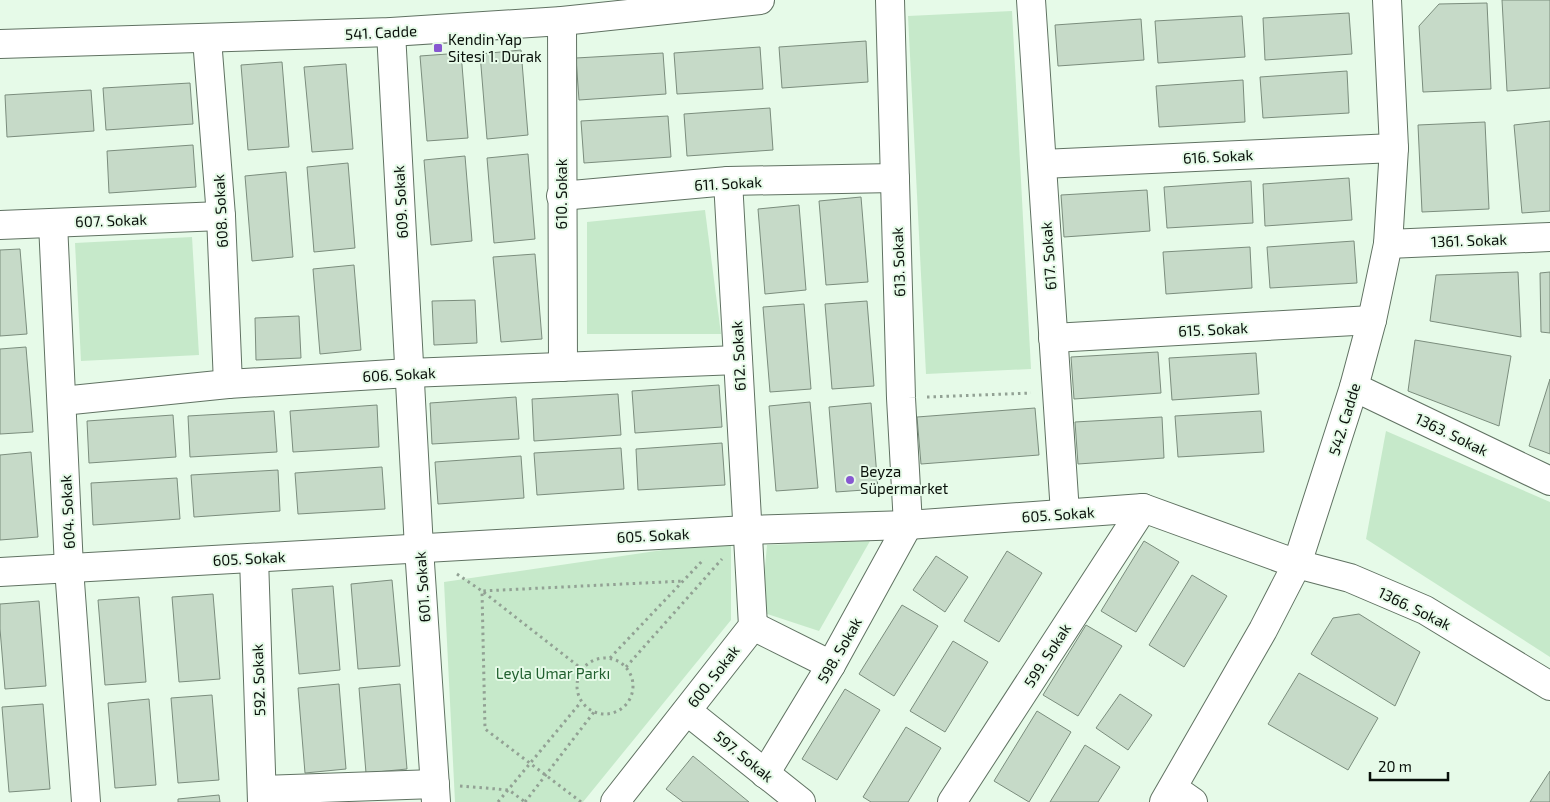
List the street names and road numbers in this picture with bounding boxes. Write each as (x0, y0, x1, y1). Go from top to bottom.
street label: 541. Cadde (345, 21, 417, 43)
street label: 616. Sokak (1182, 145, 1254, 167)
street label: 610. Sokak (552, 158, 570, 229)
street label: 609. Sokak (389, 165, 411, 239)
street label: 611. Sokak (694, 172, 763, 194)
street label: 608. Sokak (209, 173, 231, 248)
street label: 607. Sokak (75, 210, 148, 230)
street label: 617. Sokak (1037, 221, 1059, 291)
street label: 613. Sokak (888, 226, 908, 297)
street label: 1361. Sokak (1431, 230, 1508, 250)
street label: 615. Sokak (1178, 318, 1249, 340)
street label: 612. Sokak (727, 320, 749, 392)
street label: 606. Sokak (362, 363, 436, 385)
street label: 542. Cadde (1325, 381, 1363, 457)
street label: 1363. Sokak (1413, 409, 1492, 459)
street label: 604. Sokak (56, 474, 78, 549)
street label: 605. Sokak (1021, 502, 1095, 526)
street label: 605. Sokak (616, 524, 690, 546)
street label: 605. Sokak (212, 547, 286, 569)
street label: 601. Sokak (411, 551, 433, 623)
street label: 1366. Sokak (1376, 583, 1455, 633)
street label: 598. Sokak (813, 614, 865, 686)
street label: 599. Sokak (1020, 619, 1074, 690)
street label: 600. Sokak (683, 641, 743, 711)
street label: 592. Sokak (248, 643, 268, 716)
street label: 597. Sokak (711, 727, 777, 786)

